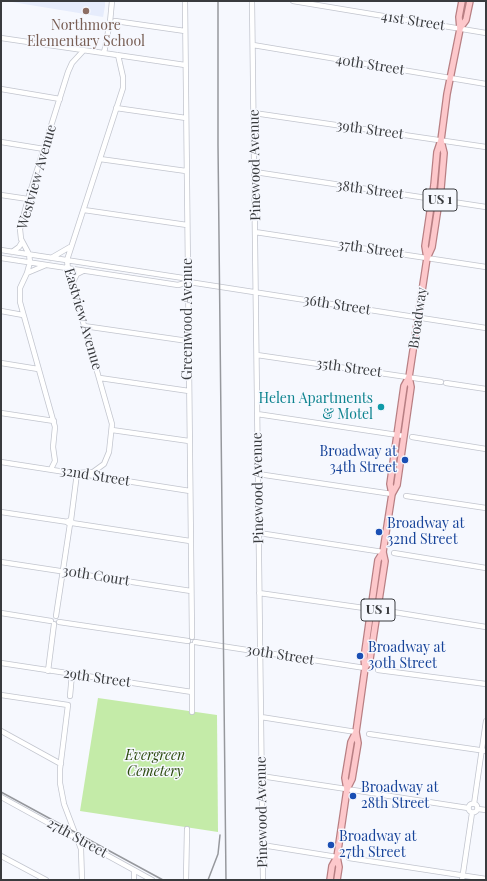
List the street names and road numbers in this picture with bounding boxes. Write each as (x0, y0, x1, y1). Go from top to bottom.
street label: 41st Street (380, 8, 446, 34)
street label: 40th Street (334, 51, 406, 79)
street label: Pinewood Avenue (246, 109, 264, 221)
street label: 39th Street (335, 117, 405, 143)
street label: Westview Avenue (14, 123, 60, 231)
street label: 38th Street (335, 177, 405, 203)
road number: US 1 (423, 189, 457, 211)
street label: 37th Street (337, 236, 405, 262)
street label: Greenwood Avenue (180, 258, 196, 380)
street label: Eastview Avenue (60, 266, 106, 372)
street label: Broadway (405, 286, 431, 350)
street label: 36th Street (302, 291, 372, 319)
street label: 35th Street (315, 355, 383, 381)
street label: Pinewood Avenue (249, 432, 267, 544)
street label: 32nd Street (59, 462, 131, 490)
street label: 30th Court (61, 562, 131, 590)
road number: US 1 (361, 599, 395, 621)
street label: 30th Street (245, 641, 315, 669)
street label: 29th Street (62, 665, 132, 691)
street label: Pinewood Avenue (253, 756, 271, 868)
street label: 27th Street (44, 814, 110, 862)

